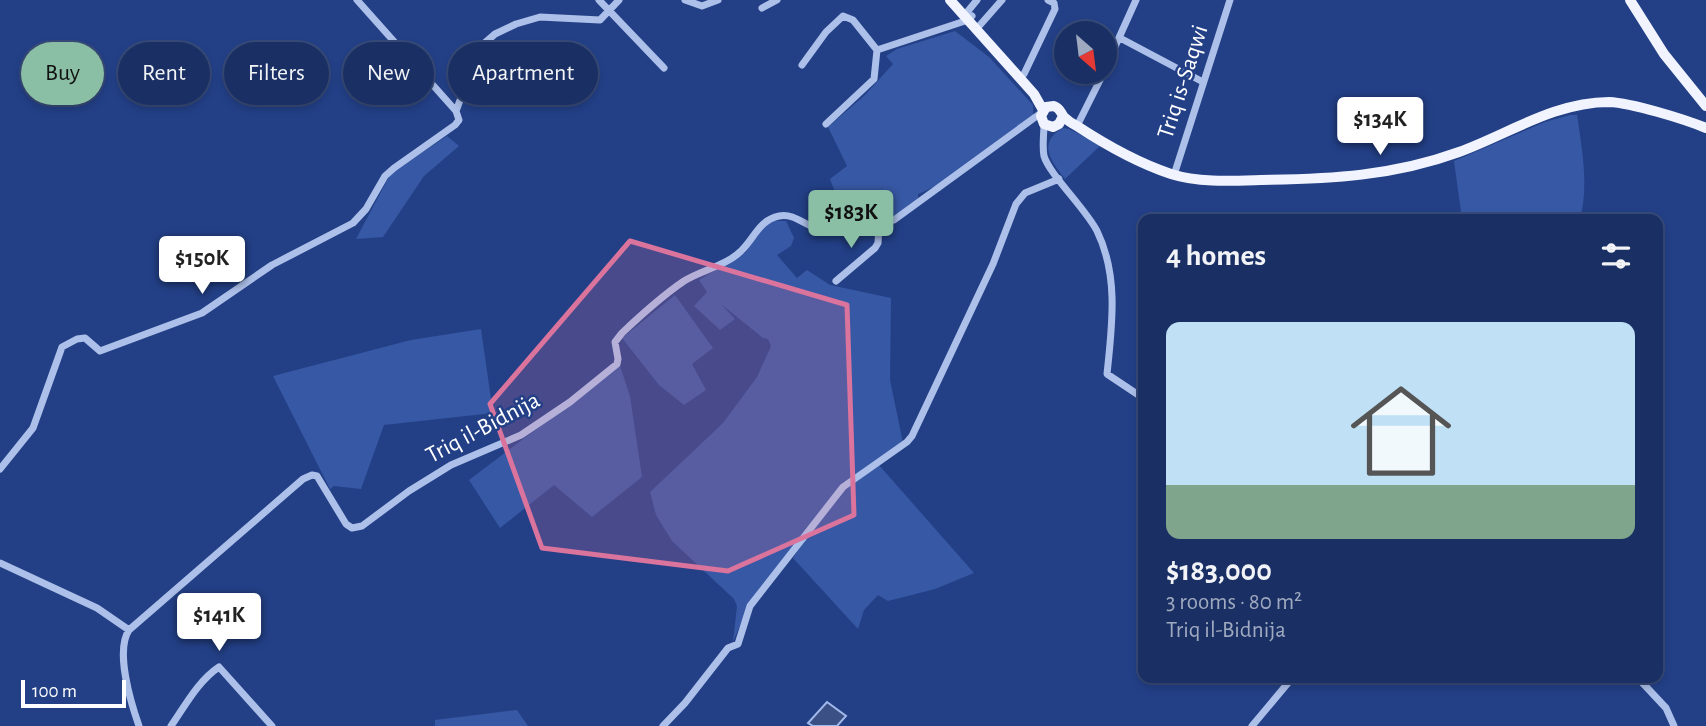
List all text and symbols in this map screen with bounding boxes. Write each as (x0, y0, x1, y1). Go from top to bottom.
north arrow (1054, 21, 1116, 84)
map controls (1054, 21, 1117, 84)
street label: Triq is-Saqwi (1153, 22, 1213, 142)
chip: Buy (21, 42, 104, 105)
chip: Rent (118, 42, 210, 105)
chip: Filters (224, 42, 329, 105)
chip: New (343, 42, 434, 105)
chip: Apartment (448, 42, 598, 105)
pin: $134K (1331, 97, 1429, 157)
text: $134K (1353, 108, 1407, 131)
pin: $183K (802, 190, 900, 250)
text: $183K (824, 201, 878, 224)
pin: $150K (153, 236, 251, 296)
icon: filters (1597, 237, 1635, 275)
text: 4 homes (1166, 241, 1266, 271)
text: $150K (175, 247, 229, 270)
icon: home (1338, 368, 1464, 494)
street label: Triq il-Bidnija (422, 388, 544, 468)
text: $183,000 (1166, 556, 1272, 586)
text: 3 rooms · 80 m² (1166, 591, 1302, 614)
pin: $141K (170, 594, 268, 653)
text: $141K (193, 604, 245, 627)
text: Triq il-Bidnija (1166, 619, 1286, 642)
scale bar (21, 677, 126, 709)
text: 100 m (32, 682, 77, 701)

